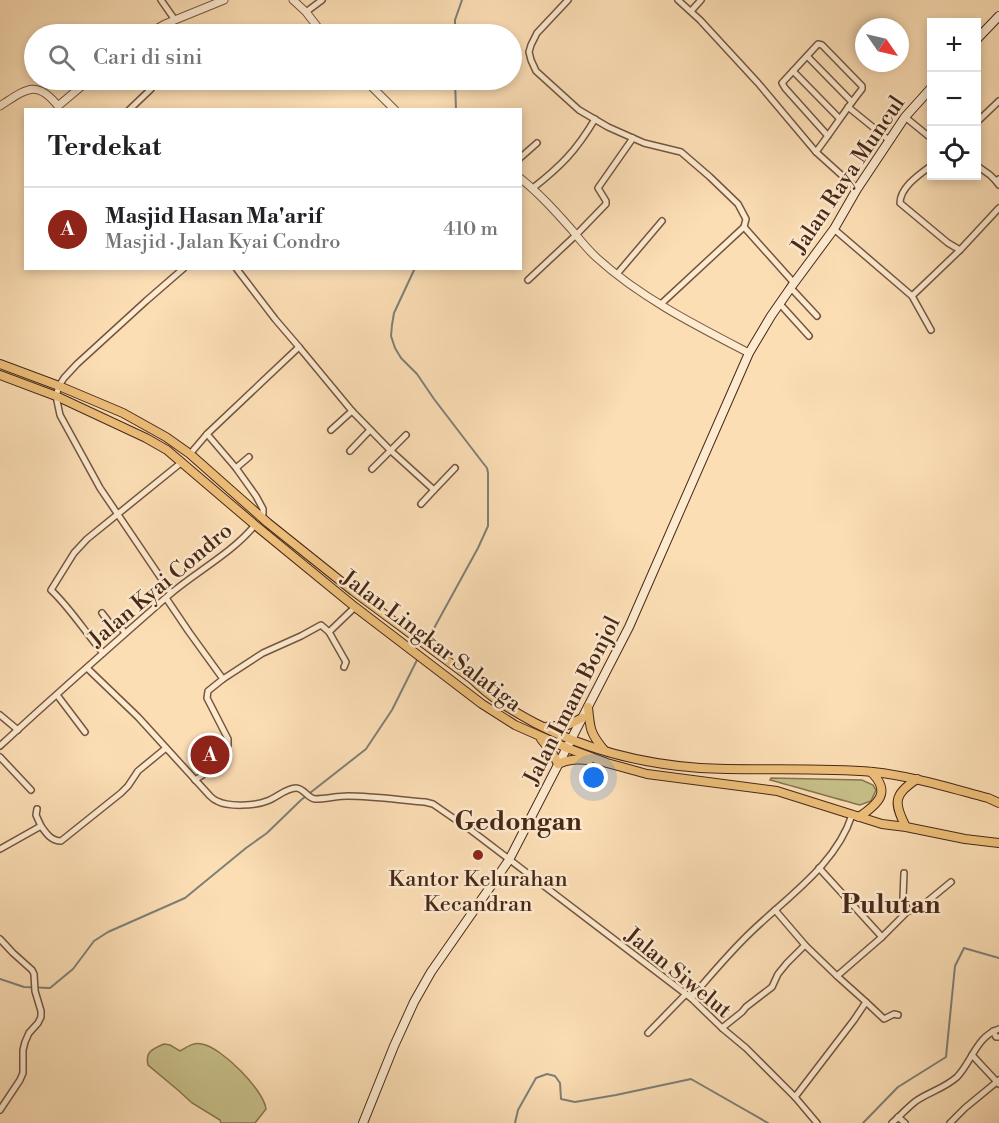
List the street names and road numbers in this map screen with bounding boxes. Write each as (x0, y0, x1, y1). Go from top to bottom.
street label: Jalan Raya Muncul (785, 91, 911, 259)
street label: Jalan Kyai Condro (83, 517, 238, 654)
street label: Jalan Lingkar Salatiga (335, 564, 527, 718)
street label: Jalan Imam Bonjol (518, 612, 627, 790)
street label: Jalan Siwelut (619, 922, 737, 1024)

